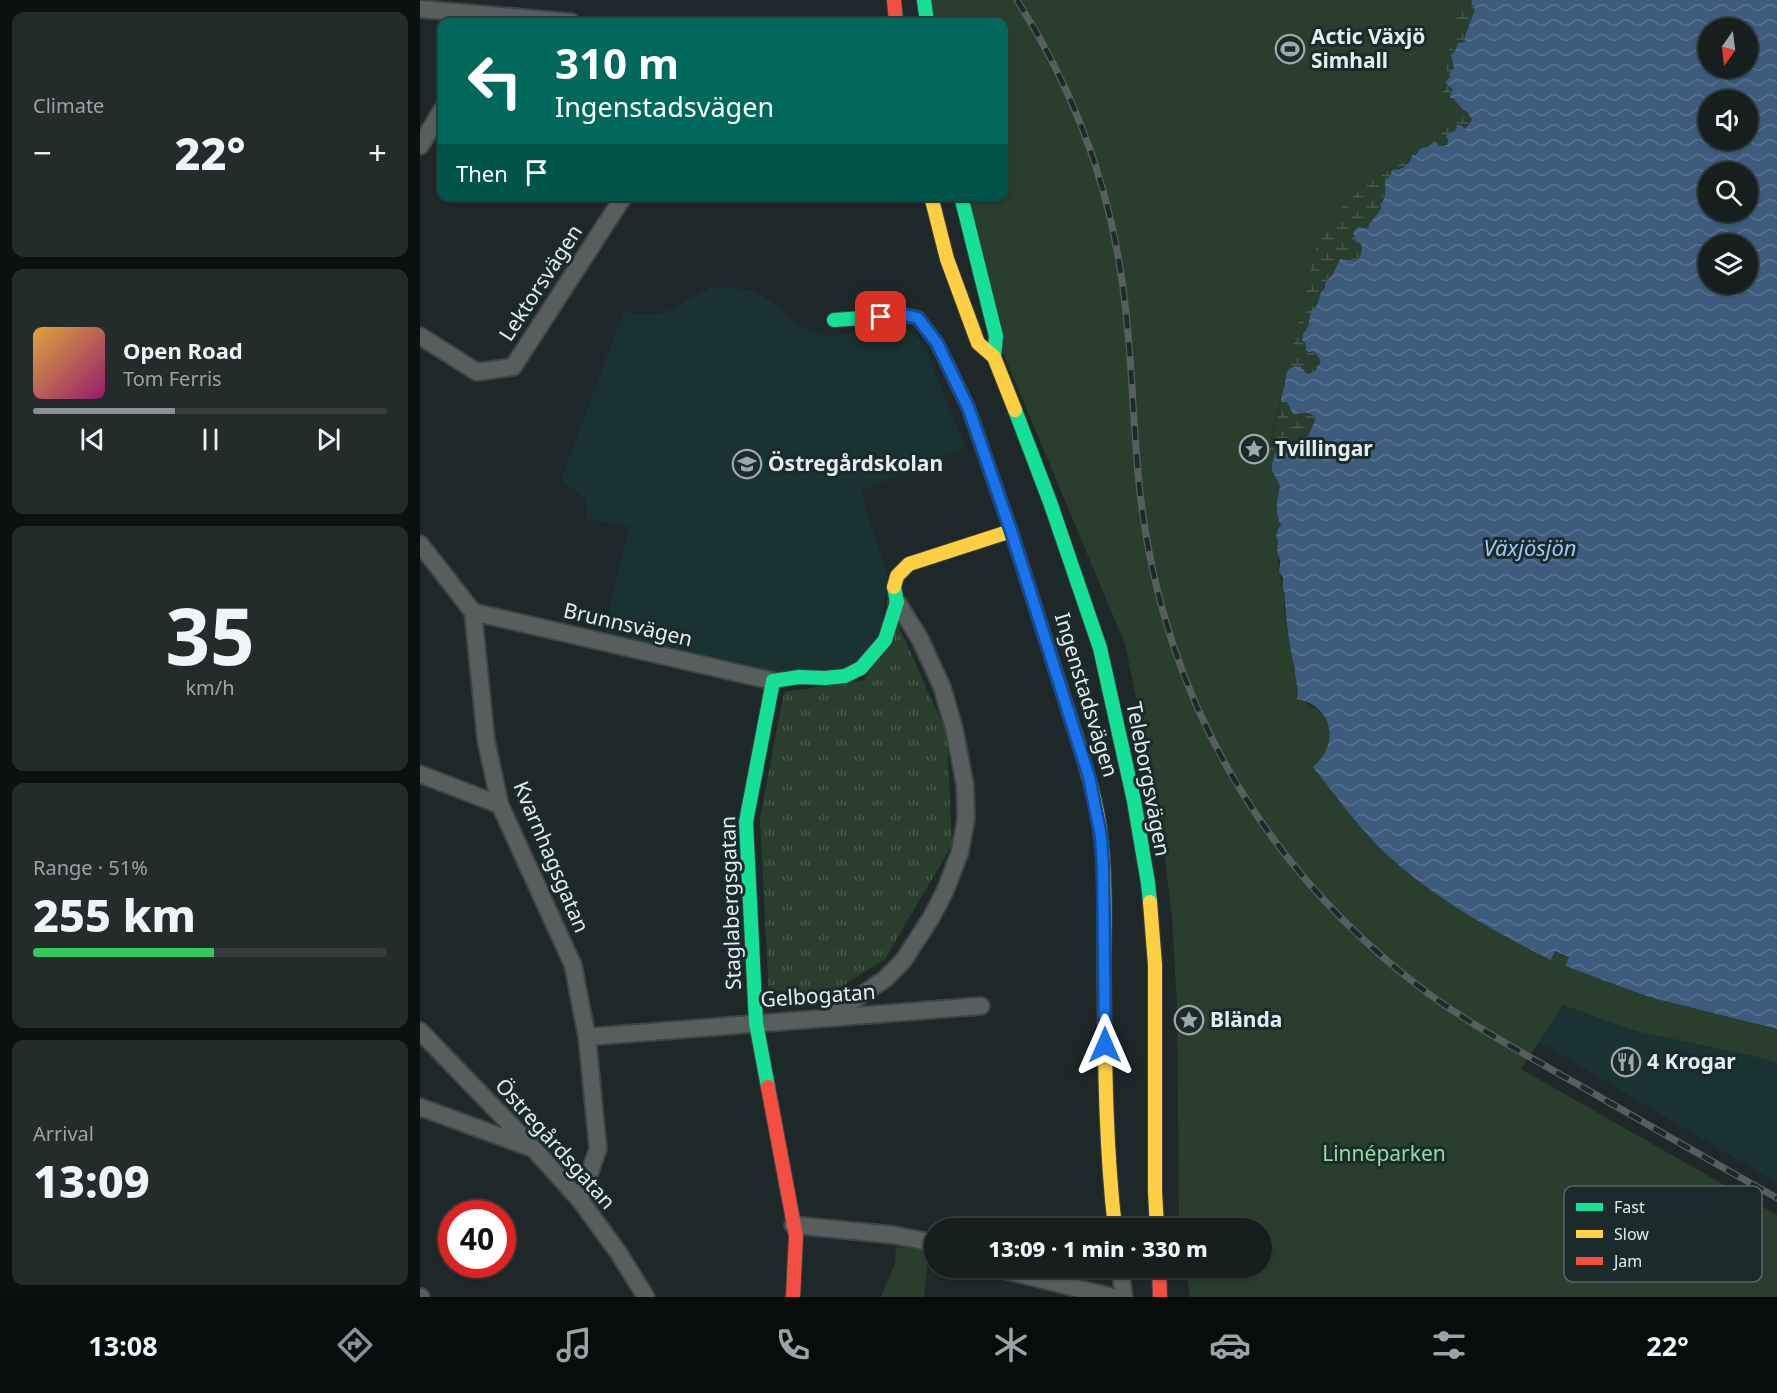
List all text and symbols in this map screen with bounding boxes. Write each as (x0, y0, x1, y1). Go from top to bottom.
north arrow (1698, 18, 1758, 78)
map controls (1698, 18, 1758, 294)
place label: Actic Växjö Simhall (1311, 22, 1425, 74)
sports icon: Actic Växjö Simhall (1274, 33, 1306, 65)
text: 310 m (555, 34, 679, 91)
icon: left (456, 42, 534, 120)
text: Ingenstadsvägen (555, 88, 774, 125)
button: sound (1698, 90, 1758, 150)
text: Climate (33, 92, 104, 119)
text: 22° (174, 122, 246, 183)
text: − (33, 130, 52, 175)
text: + (368, 130, 387, 175)
icon: arrive (520, 156, 553, 189)
text: Then (456, 158, 508, 188)
button: search (1698, 162, 1758, 222)
street label: Lektorsvägen (492, 219, 588, 346)
button: layers (1698, 234, 1758, 294)
pin (855, 291, 906, 342)
icon: arrive (864, 300, 897, 333)
text: Open Road (123, 335, 243, 365)
text: Tom Ferris (123, 365, 222, 392)
icon: previous (76, 423, 109, 456)
icon: pause (194, 423, 227, 456)
icon: next (312, 423, 345, 456)
place icon: Tvillingar (1238, 433, 1270, 465)
place label: Tvillingar (1275, 434, 1373, 462)
school or university icon: Östregårdskolan (731, 448, 763, 480)
place label: Östregårdskolan (768, 449, 943, 477)
water label: Växjösjön (1483, 532, 1577, 562)
text: 35 (165, 582, 255, 688)
street label: Brunnsvägen (561, 596, 695, 652)
street label: Ingenstadsvägen (1049, 609, 1125, 780)
text: km/h (185, 674, 235, 701)
street label: Teleborgsvägen (1120, 699, 1178, 858)
street label: Kvarnhagsgatan (507, 777, 596, 937)
street label: Staglabergsgatan (713, 815, 747, 991)
text: Range · 51% (33, 854, 148, 881)
text: 255 km (33, 884, 196, 945)
street label: Gelbogatan (759, 977, 876, 1013)
place icon: Blända (1173, 1004, 1205, 1036)
place label: Blända (1210, 1005, 1282, 1033)
position arrow (1073, 1013, 1137, 1077)
restaurant icon: 4 Krogar (1610, 1046, 1642, 1078)
place label: 4 Krogar (1647, 1047, 1736, 1075)
street label: Östregårdsgatan (489, 1072, 622, 1215)
text: Arrival (33, 1120, 94, 1147)
park label: Linnéparken (1322, 1139, 1446, 1167)
text: 13:09 (33, 1150, 150, 1211)
legend (1564, 1186, 1762, 1282)
text: Fast (1614, 1196, 1645, 1218)
speed limit sign: 40 (438, 1200, 516, 1278)
text: Slow (1614, 1223, 1649, 1245)
text: 13:09 · 1 min · 330 m (988, 1233, 1208, 1263)
text: Jam (1612, 1250, 1642, 1272)
icon: directions (334, 1324, 376, 1366)
icon: music (553, 1324, 595, 1366)
icon: phone (772, 1324, 814, 1366)
icon: climate (990, 1324, 1032, 1366)
icon: car (1209, 1324, 1251, 1366)
icon: filters (1428, 1324, 1470, 1366)
text: 13:08 (88, 1327, 158, 1364)
text: 22° (1646, 1327, 1689, 1364)

